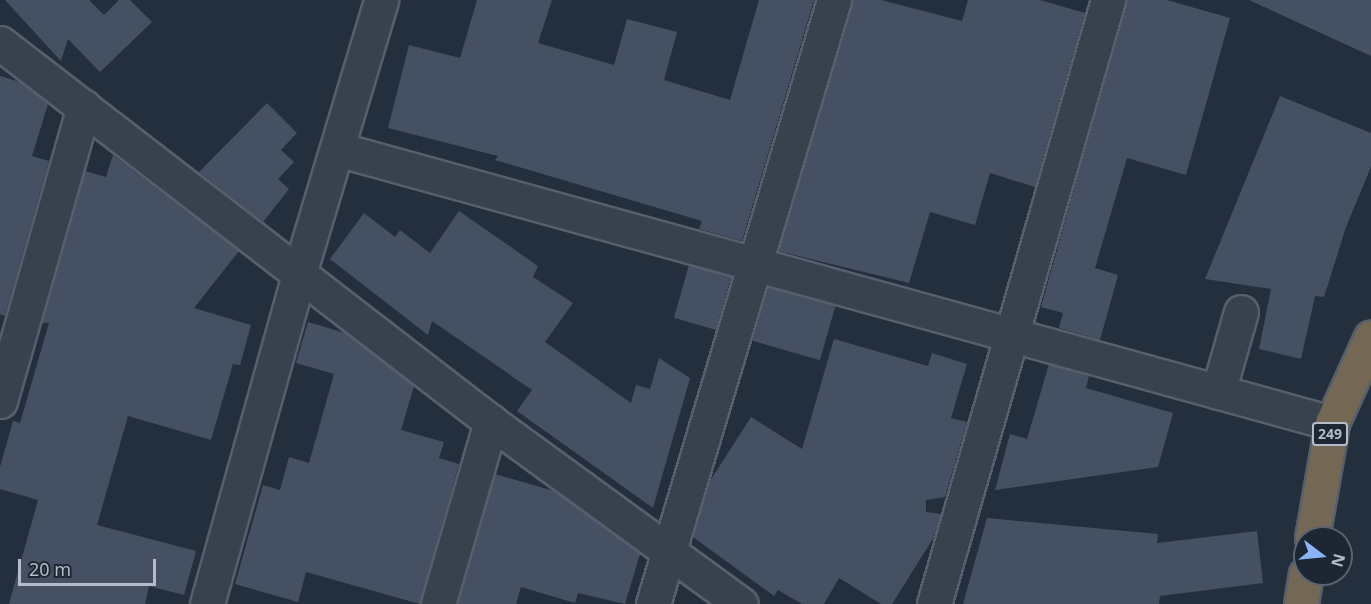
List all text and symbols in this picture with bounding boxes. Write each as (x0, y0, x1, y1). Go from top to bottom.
road number: 249 (1310, 423, 1350, 445)
north arrow (1293, 526, 1353, 586)
scale bar (21, 547, 159, 585)
text: N (1326, 551, 1351, 570)
text: 20 m (29, 557, 71, 581)

